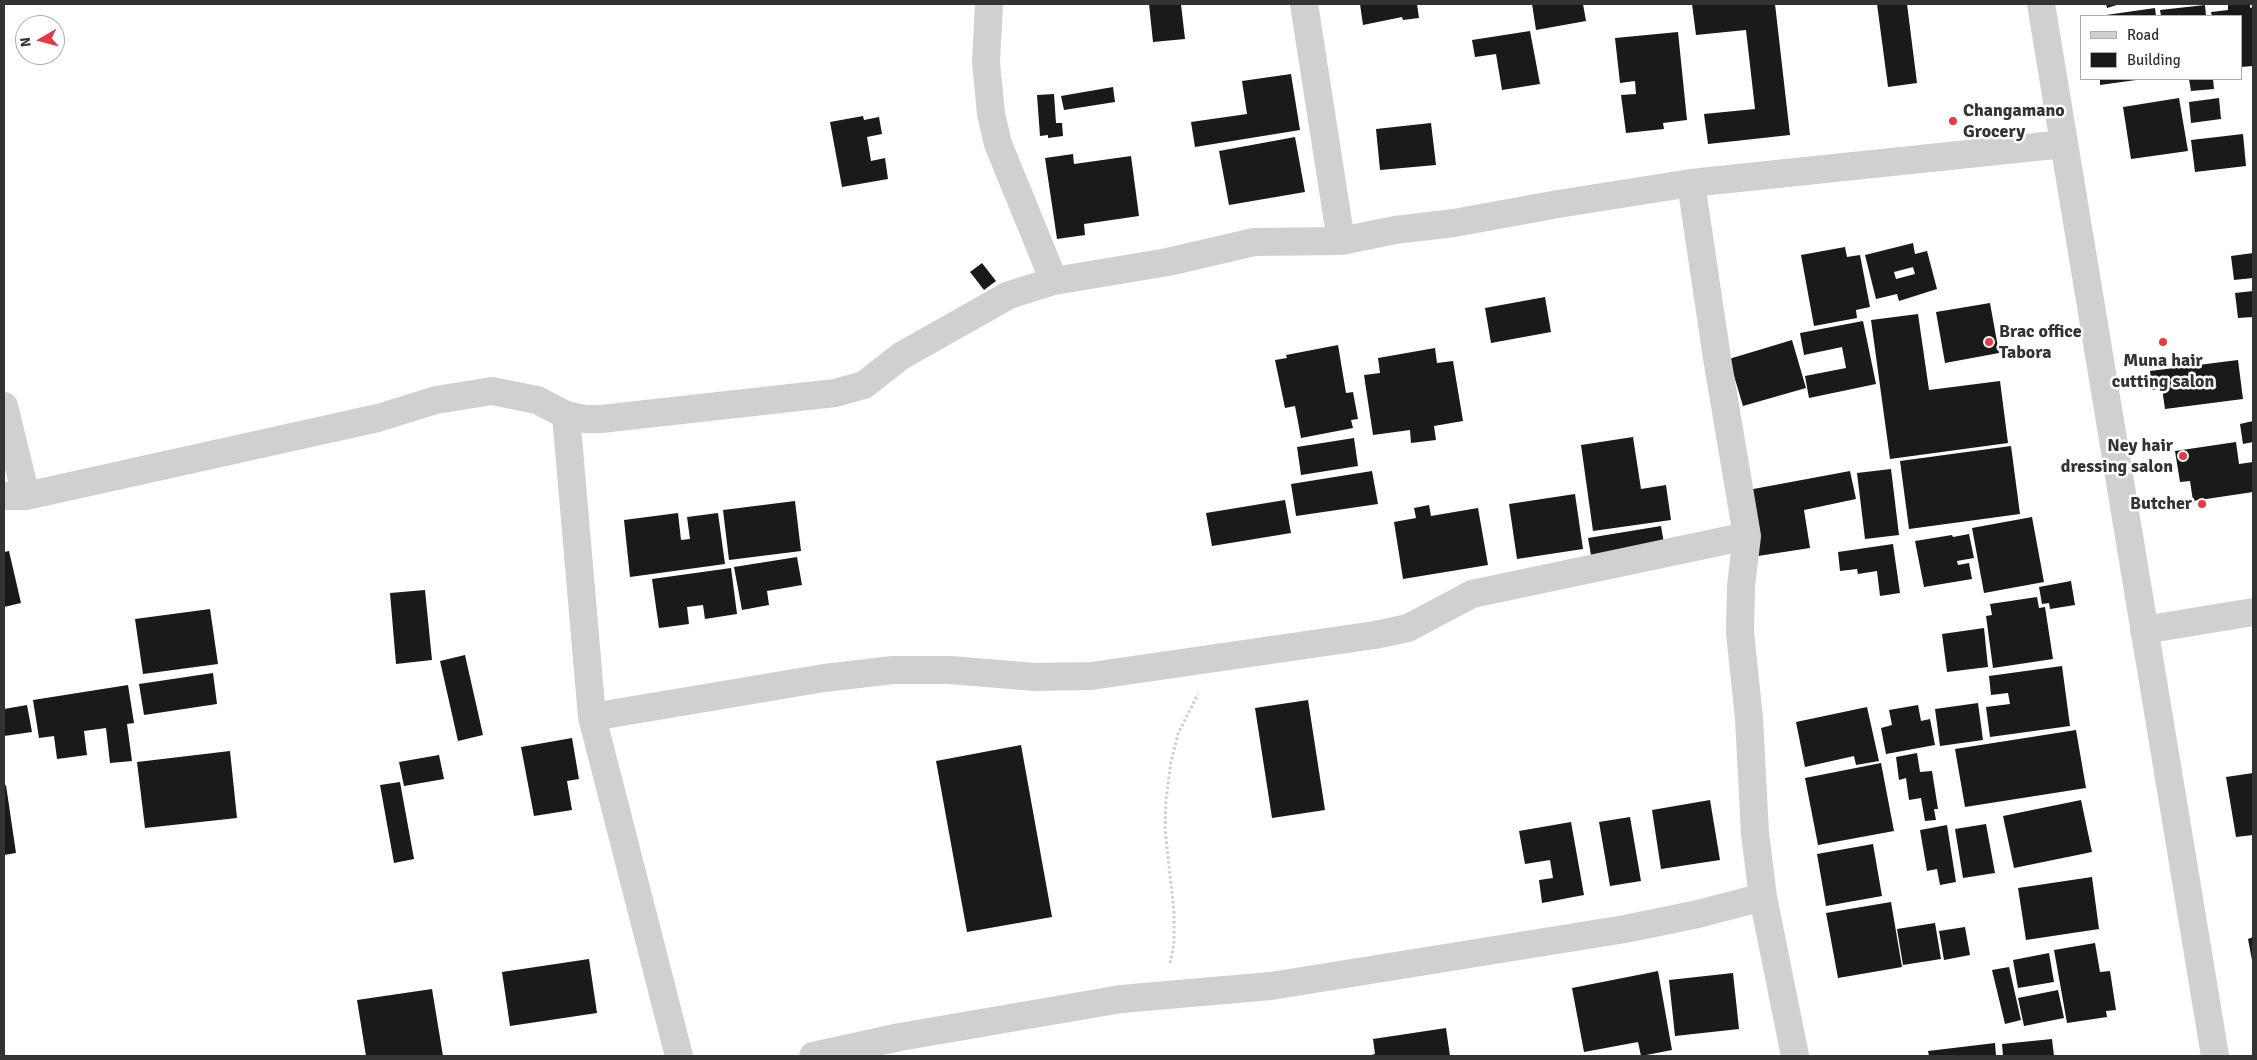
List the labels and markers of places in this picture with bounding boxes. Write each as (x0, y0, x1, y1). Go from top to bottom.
place label: Changamano Grocery (1963, 100, 2065, 142)
marker: Changamano Grocery (1947, 115, 1959, 127)
place label: Brac office Tabora (1999, 321, 2082, 364)
marker: Brac office Tabora (1983, 336, 1995, 348)
marker: Muna hair cutting salon (2157, 336, 2169, 348)
place label: Muna hair cutting salon (2112, 350, 2214, 392)
place label: Ney hair dressing salon (2061, 435, 2173, 478)
marker: Ney hair dressing salon (2177, 450, 2189, 462)
place label: Butcher (2130, 493, 2192, 515)
marker: Butcher (2196, 498, 2208, 510)

